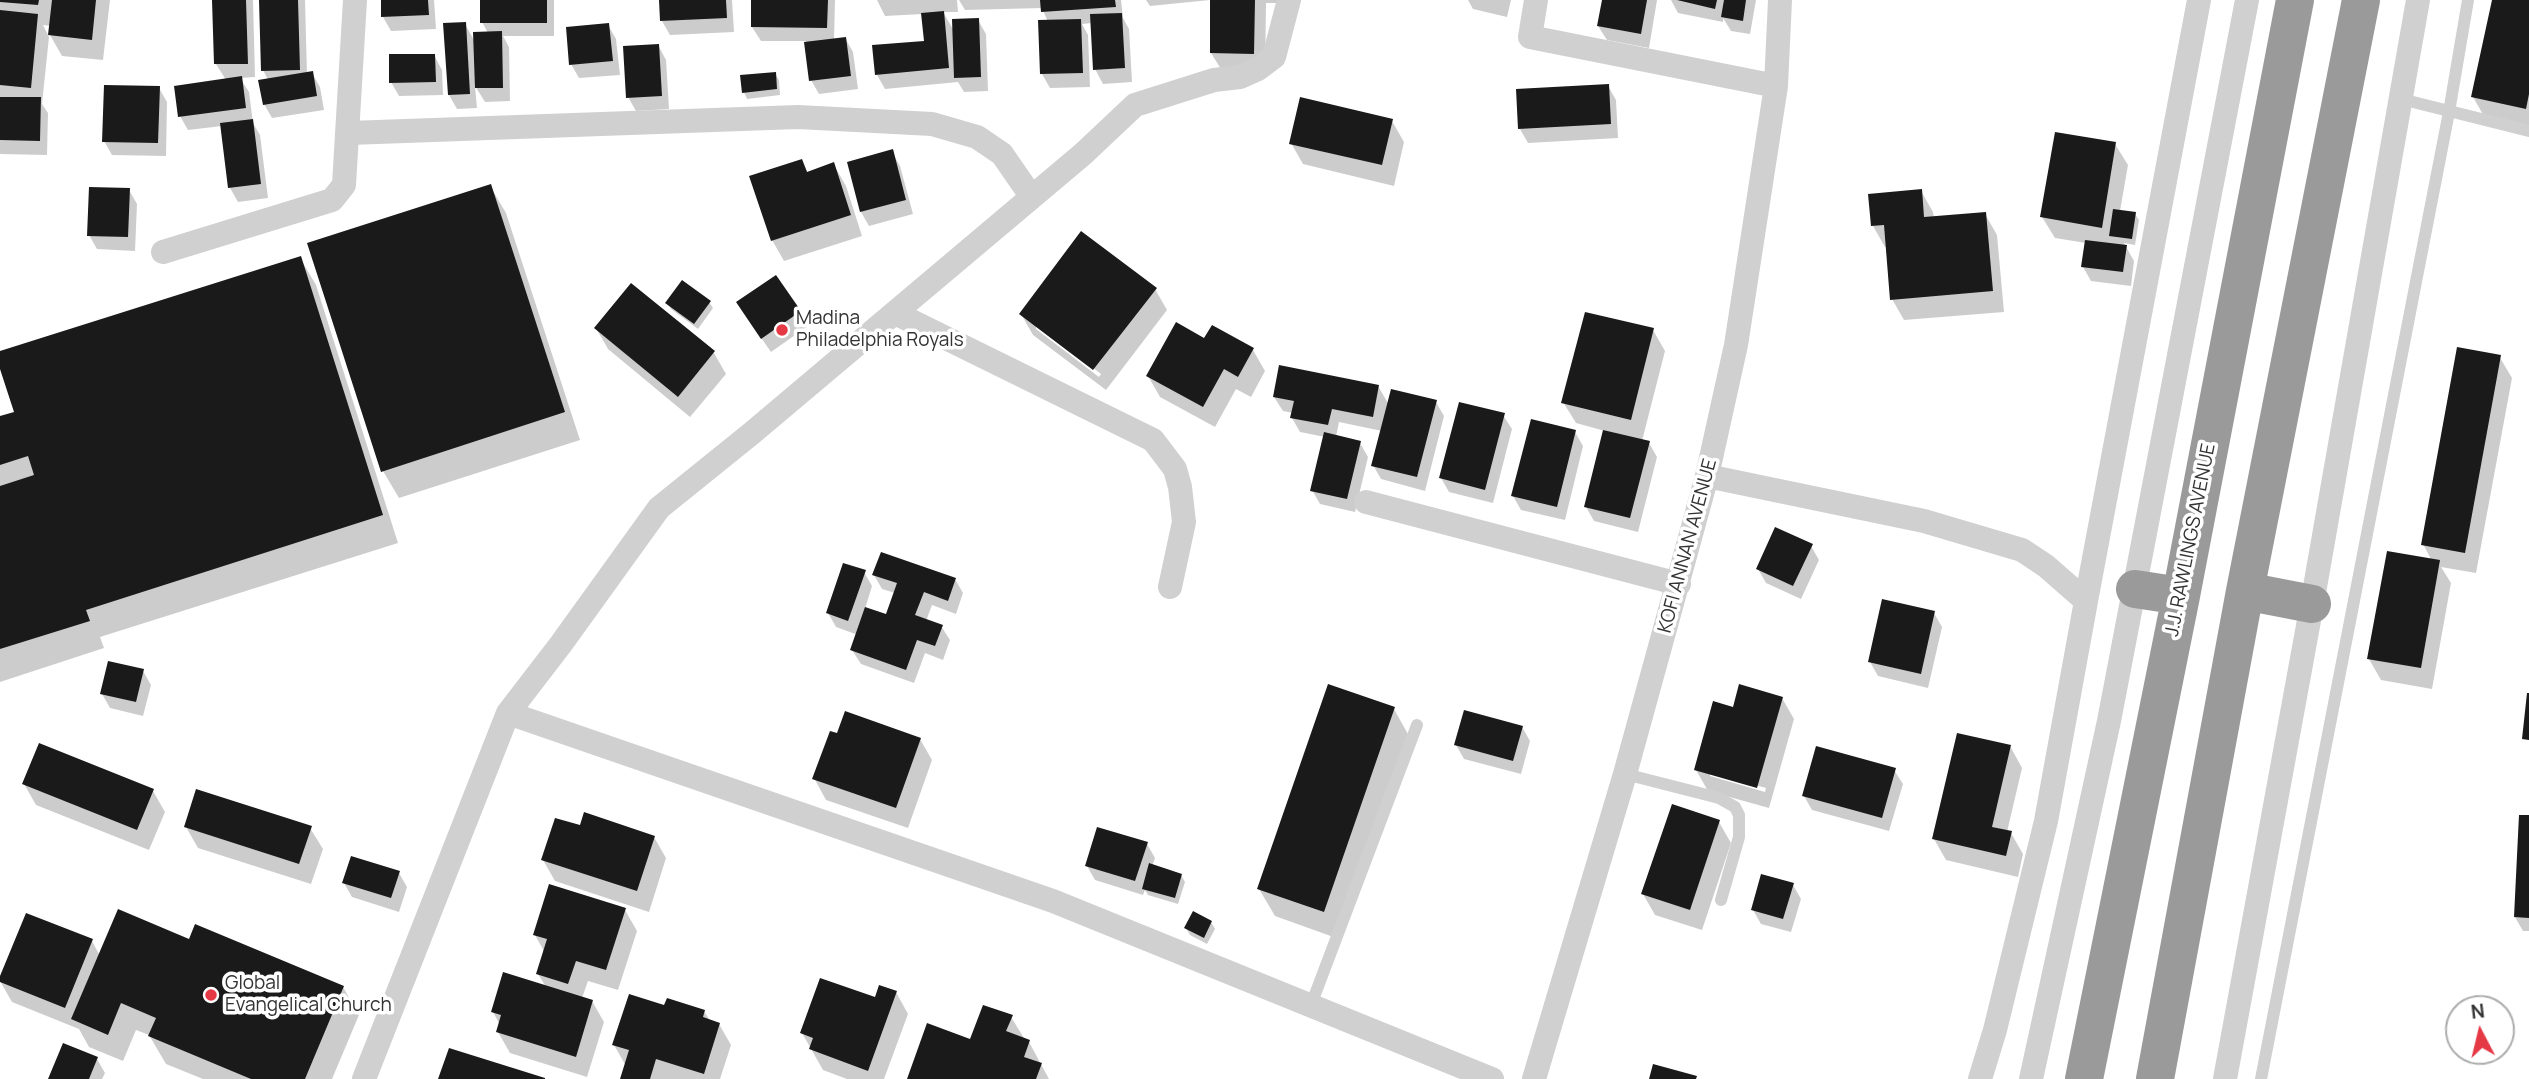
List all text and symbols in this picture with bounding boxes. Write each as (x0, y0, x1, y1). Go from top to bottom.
place label: Madina Philadelphia Royals (796, 308, 964, 352)
marker: Madina Philadelphia Royals (774, 322, 790, 338)
street label: J.J. RAWLINGS AVENUE (2161, 442, 2221, 638)
street label: KOFI ANNAN AVENUE (1654, 456, 1722, 636)
place label: Global Evangelical Church (225, 973, 392, 1017)
marker: Global Evangelical Church (203, 987, 219, 1003)
north arrow (2445, 995, 2515, 1065)
text: N (2469, 997, 2486, 1025)

